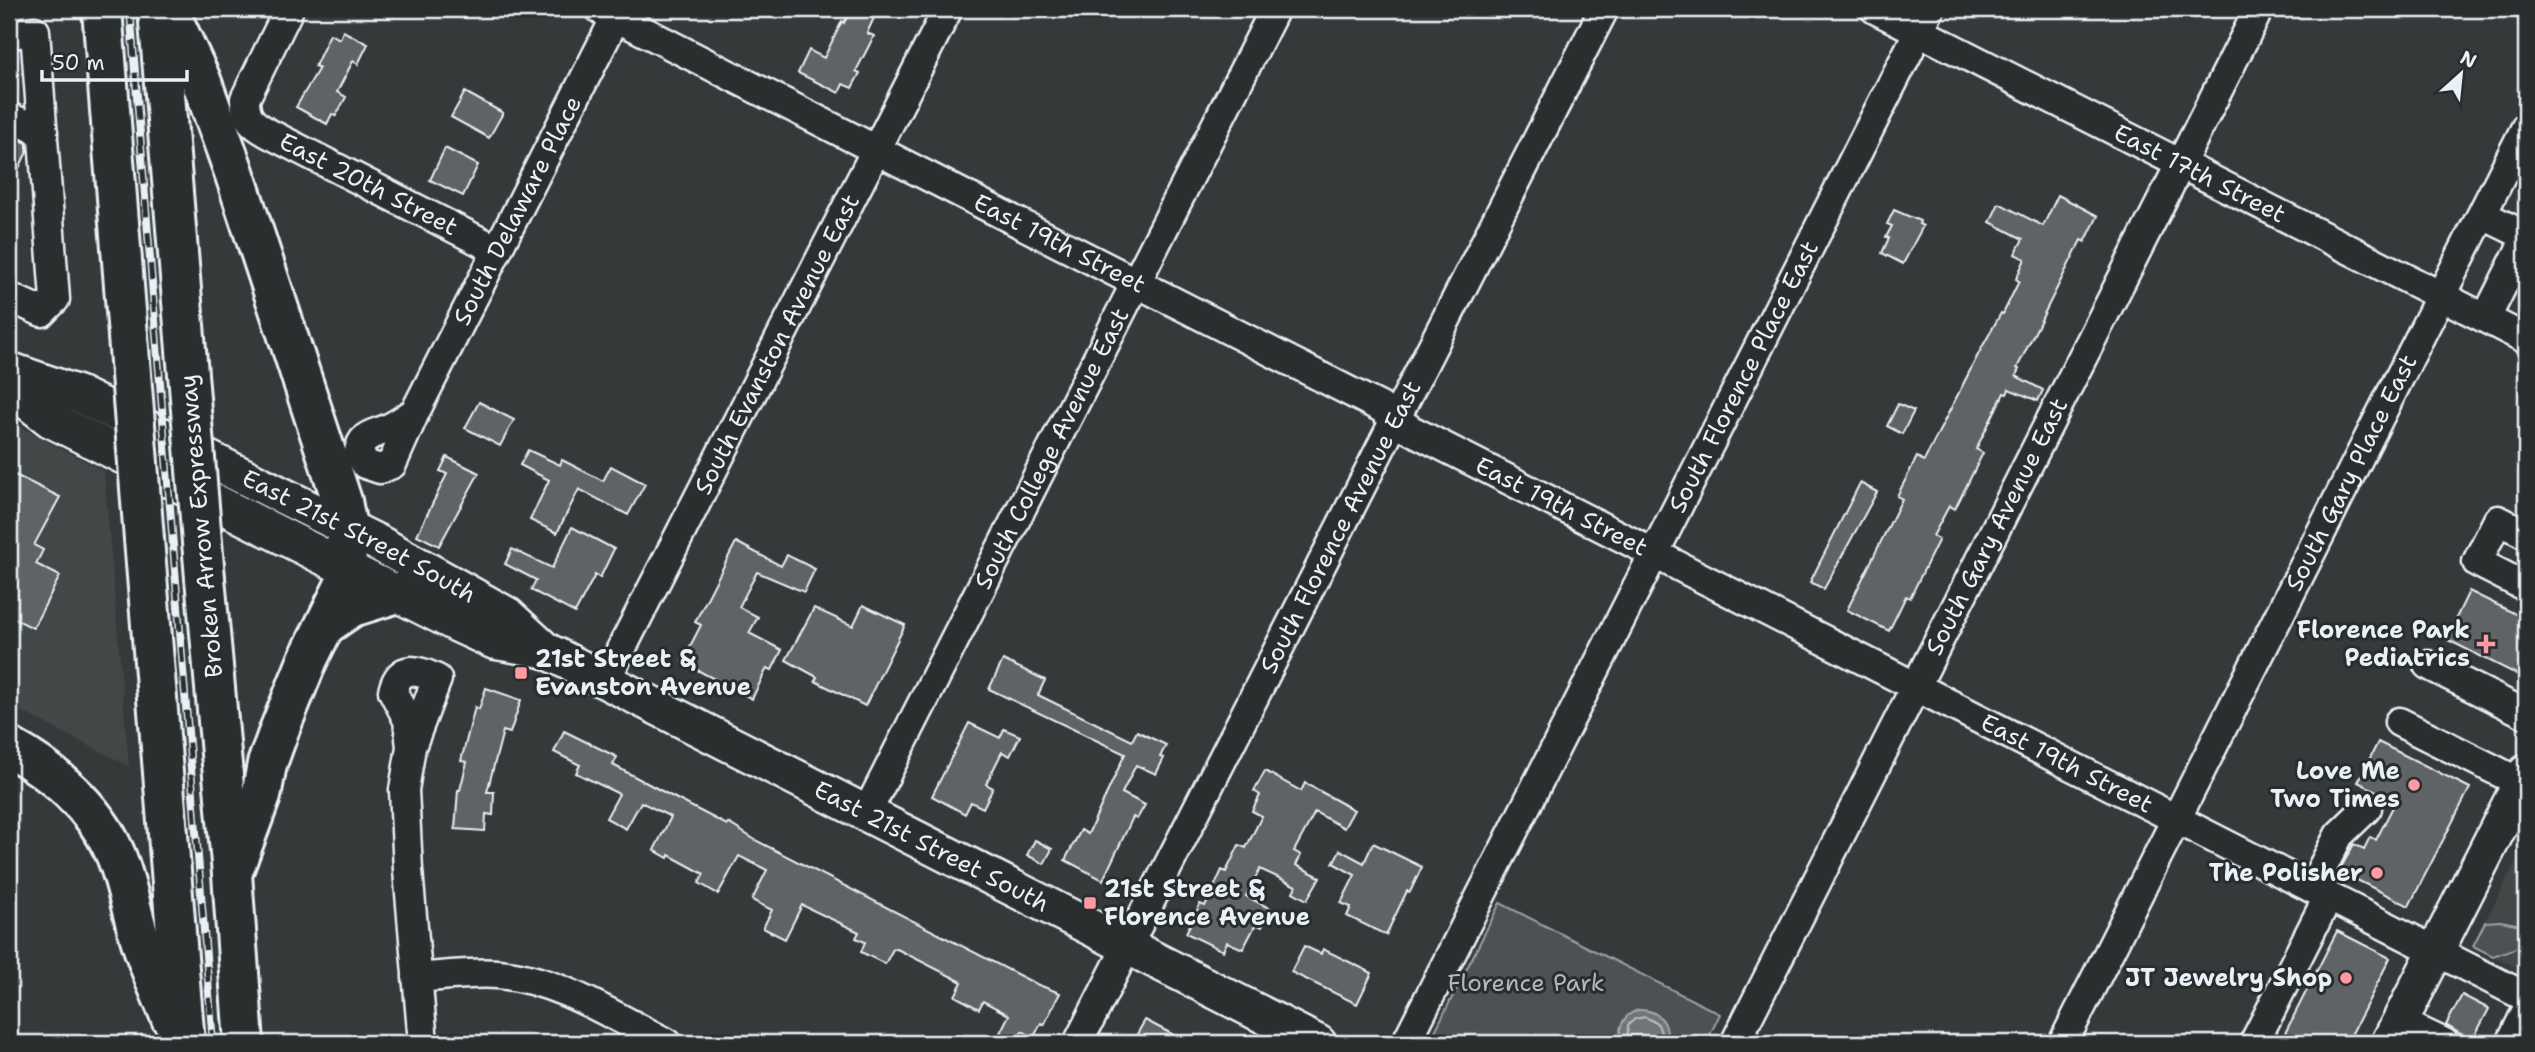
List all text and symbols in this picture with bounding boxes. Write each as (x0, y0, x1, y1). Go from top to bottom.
scale bar (42, 38, 187, 82)
north arrow (2426, 38, 2496, 108)
text: N (2456, 45, 2481, 74)
text: 50 m (52, 49, 105, 77)
street label: South Delaware Place (446, 90, 589, 331)
street label: East 17th Street (2108, 117, 2291, 230)
street label: East 20th Street (274, 125, 463, 243)
street label: East 19th Street (968, 186, 1151, 301)
street label: South Evanston Avenue East (687, 189, 867, 500)
street label: South Florence Place East (1661, 235, 1826, 518)
street label: South College Avenue East (967, 302, 1137, 595)
street label: South Gary Place East (2278, 349, 2424, 596)
street label: Broken Arrow Expressway (172, 373, 230, 679)
street label: South Florence Avenue East (1253, 375, 1428, 679)
street label: South Gary Avenue East (1918, 393, 2075, 661)
street label: East 19th Street (1470, 449, 1653, 564)
street label: East 21st Street South (237, 462, 482, 610)
place label: Florence Park Pediatrics (2297, 614, 2470, 674)
marker: Florence Park Pediatrics (2476, 634, 2496, 654)
place label: 21st Street & Evanston Avenue (535, 643, 751, 703)
marker: 21st Street & Evanston Avenue (513, 665, 529, 681)
street label: East 19th Street (1975, 706, 2158, 821)
place label: Love Me Two Times (2270, 755, 2400, 815)
street label: East 21st Street South (809, 773, 1054, 920)
marker: Love Me Two Times (2406, 777, 2422, 793)
place label: The Polisher (2209, 857, 2363, 889)
marker: The Polisher (2369, 865, 2385, 881)
place label: 21st Street & Florence Avenue (1104, 873, 1310, 933)
marker: 21st Street & Florence Avenue (1082, 895, 1098, 911)
place label: JT Jewelry Shop (2125, 962, 2332, 994)
park label: Florence Park (1447, 967, 1605, 999)
marker: JT Jewelry Shop (2338, 970, 2354, 986)

